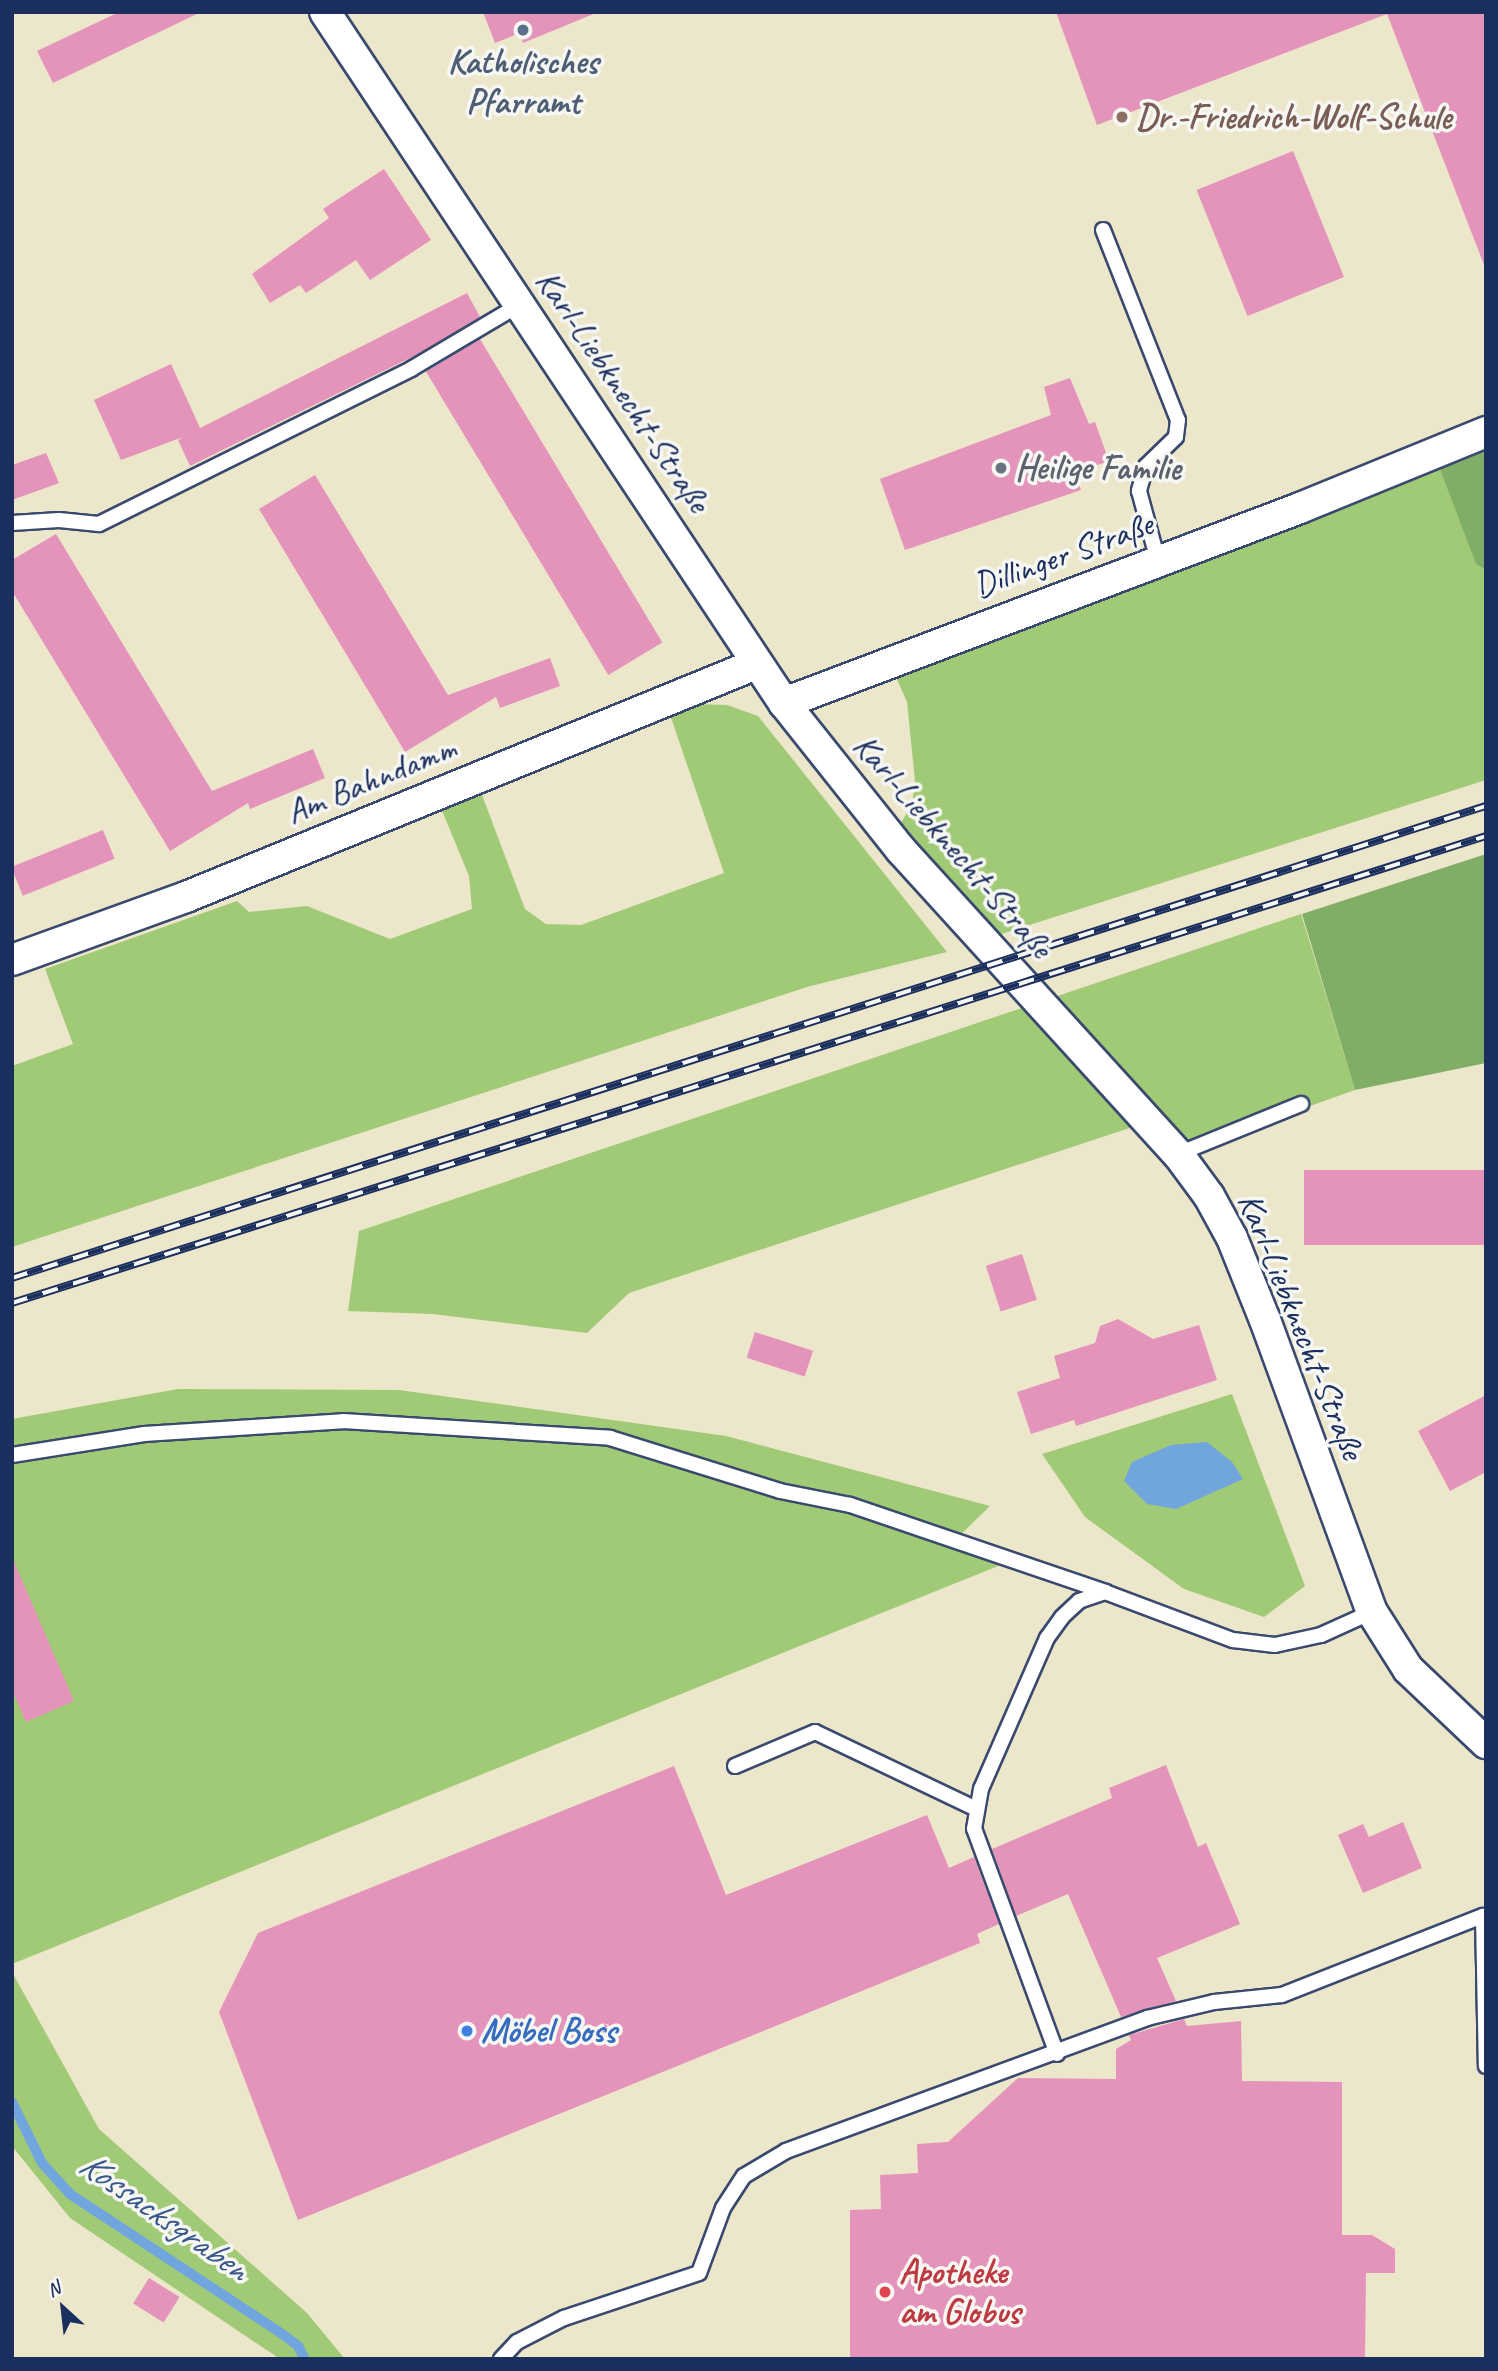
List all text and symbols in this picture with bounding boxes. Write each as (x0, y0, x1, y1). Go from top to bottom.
marker: Katholisches Pfarramt (515, 22, 531, 38)
place label: Katholisches Pfarramt (448, 41, 598, 123)
place label: Dr.-Friedrich-Wolf-Schule (1136, 96, 1451, 138)
marker: Dr.-Friedrich-Wolf-Schule (1114, 109, 1130, 125)
street label: Karl-Liebknecht-Straße (526, 262, 720, 520)
place label: Heilige Familie (1015, 447, 1182, 489)
marker: Heilige Familie (993, 460, 1009, 476)
street label: Dillinger Straße (967, 503, 1159, 607)
street label: Karl-Liebknecht-Straße (844, 725, 1062, 967)
street label: Am Bahndamm (280, 727, 462, 833)
street label: Karl-Liebknecht-Straße (1228, 1187, 1374, 1465)
place label: Möbel Boss (481, 2010, 616, 2052)
marker: Möbel Boss (459, 2023, 475, 2039)
water label: Kossacksgraben (71, 2142, 257, 2290)
place label: Apotheke am Globus (899, 2251, 1020, 2333)
north arrow (28, 2273, 98, 2343)
text: N (43, 2276, 64, 2303)
marker: Apotheke am Globus (877, 2284, 893, 2300)

